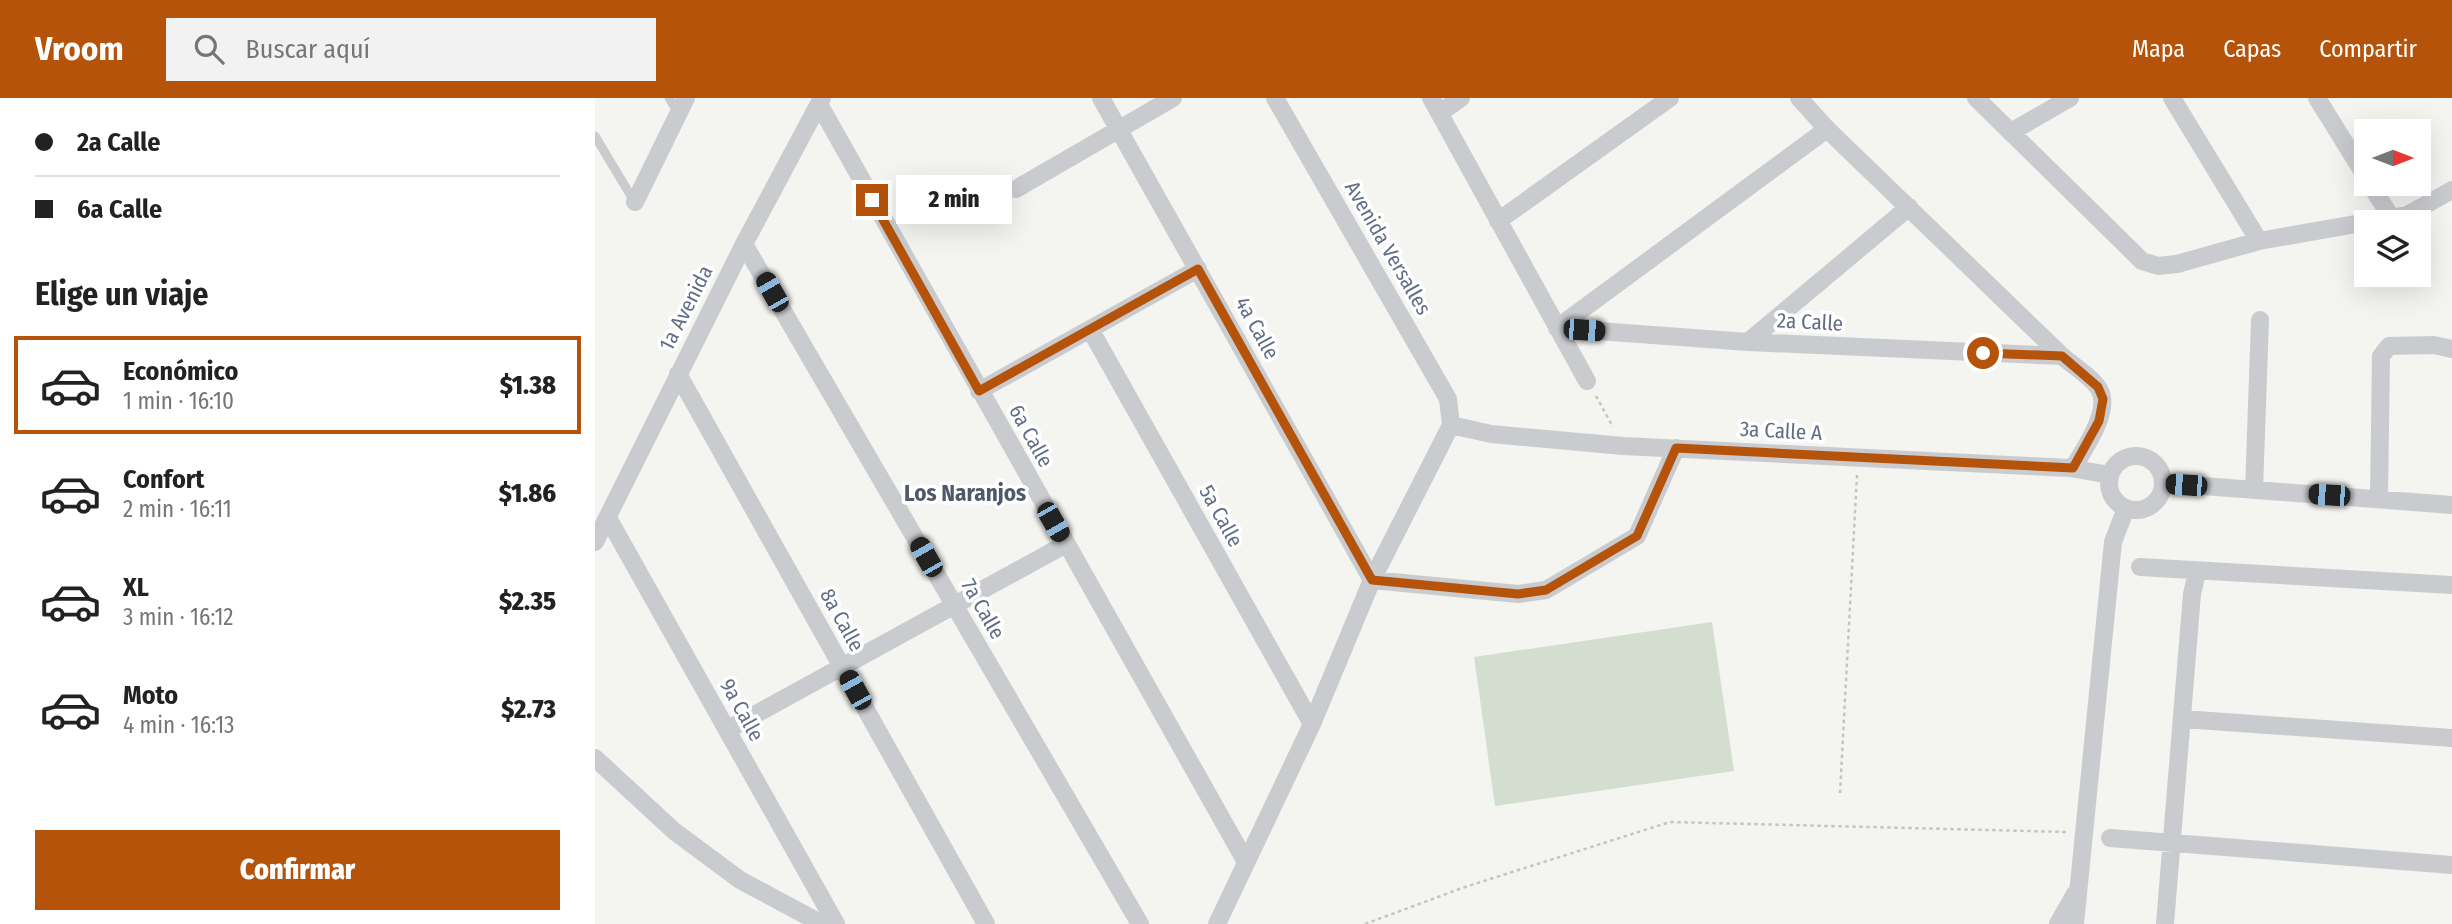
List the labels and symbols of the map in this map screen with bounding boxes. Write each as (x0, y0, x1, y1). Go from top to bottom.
north arrow (2354, 119, 2431, 196)
callout: 2 min (897, 176, 1012, 224)
street label: Avenida Versalles (1339, 176, 1437, 320)
route end (856, 184, 888, 216)
street label: 1a Avenida (654, 261, 718, 355)
car (753, 269, 792, 315)
street label: 4a Calle (1229, 292, 1285, 364)
street label: 2a Calle (1776, 307, 1844, 337)
car (1563, 318, 1606, 342)
route start (1967, 337, 1999, 369)
street label: 6a Calle (1003, 400, 1059, 472)
street label: 3a Calle A (1739, 416, 1823, 446)
car (2165, 473, 2208, 497)
district label: Los Naranjos (904, 479, 1026, 507)
street label: 5a Calle (1193, 481, 1249, 551)
car (2308, 483, 2351, 507)
car (1034, 499, 1073, 545)
car (907, 534, 946, 580)
street label: 7a Calle (955, 574, 1011, 644)
street label: 8a Calle (814, 584, 870, 656)
car (836, 667, 875, 713)
street label: 9a Calle (714, 674, 770, 746)

